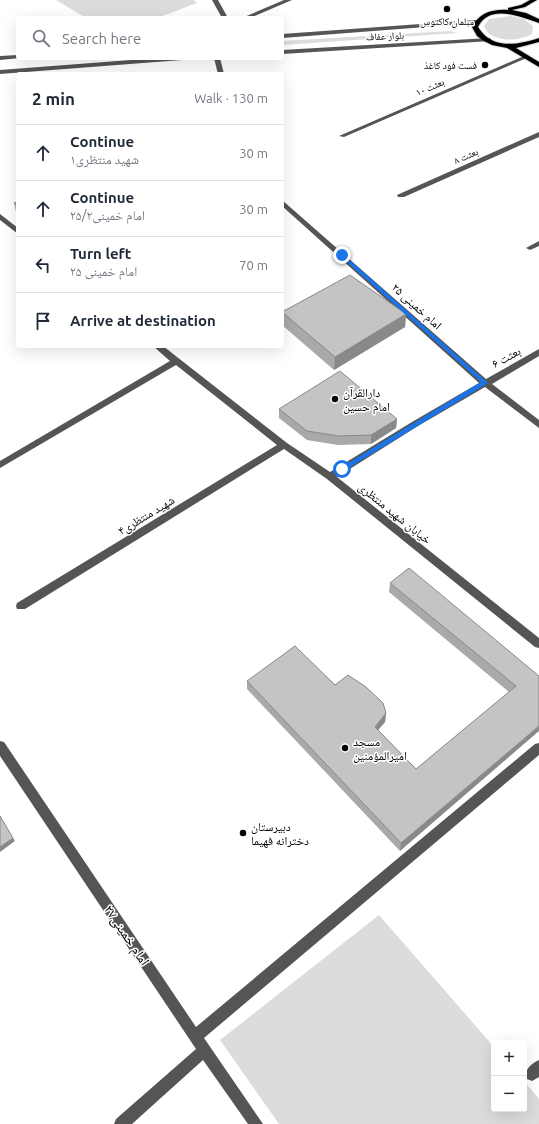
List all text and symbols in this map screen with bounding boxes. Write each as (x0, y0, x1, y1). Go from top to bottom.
marker: مبلمان کاکتوس (442, 4, 452, 14)
search box (16, 16, 284, 60)
place label: مبلمان کاکتوس (420, 16, 474, 28)
icon: search (30, 27, 52, 49)
street label: بلوار عفاف (366, 29, 405, 43)
text: Search here (62, 30, 141, 47)
place label: فست فود کاغذ (424, 60, 477, 71)
marker: فست فود کاغذ (480, 60, 490, 70)
street label: بعثت ۱۰ (414, 76, 446, 98)
text: 2 min (32, 89, 75, 108)
text: Walk · 130 m (194, 91, 268, 105)
text: Continue (70, 133, 134, 150)
icon: ahead (32, 142, 54, 164)
text: 30 m (239, 146, 268, 160)
street label: بعثت ۸ (452, 146, 480, 166)
text: شهید منتظری۱ (70, 152, 139, 166)
text: Continue (70, 189, 134, 206)
icon: ahead (32, 198, 54, 220)
text: 30 m (239, 202, 268, 216)
text: امام خمینی۲۵/۲ (70, 208, 145, 222)
text: Turn left (70, 245, 131, 262)
route end (333, 246, 351, 264)
icon: left (32, 254, 54, 276)
text: 70 m (239, 258, 268, 272)
text: امام خمینی ۲۵ (70, 264, 137, 278)
street label: امام خمینی ۲۵ (388, 280, 445, 333)
icon: arrive (32, 310, 54, 332)
text: Arrive at destination (70, 312, 216, 329)
street label: بعثت ۶ (489, 344, 523, 371)
place label: دارالقرآن امام حسین (343, 386, 390, 415)
marker: دارالقرآن امام حسین (330, 394, 340, 404)
route start (333, 460, 351, 478)
street label: خیابان شهید منتظری (355, 480, 434, 547)
street label: شهید منتظری۴ (115, 493, 177, 538)
place label: مسجد امیرالمؤمنین (353, 735, 407, 763)
marker: مسجد امیرالمؤمنین (340, 743, 350, 753)
place label: دبیرستان دخترانه فهیما (251, 820, 309, 848)
marker: دبیرستان دخترانه فهیما (238, 828, 248, 838)
street label: امام خمینی۲۷ (99, 902, 153, 969)
map controls (491, 1040, 527, 1112)
button: + (491, 1040, 527, 1076)
button: − (491, 1076, 527, 1112)

